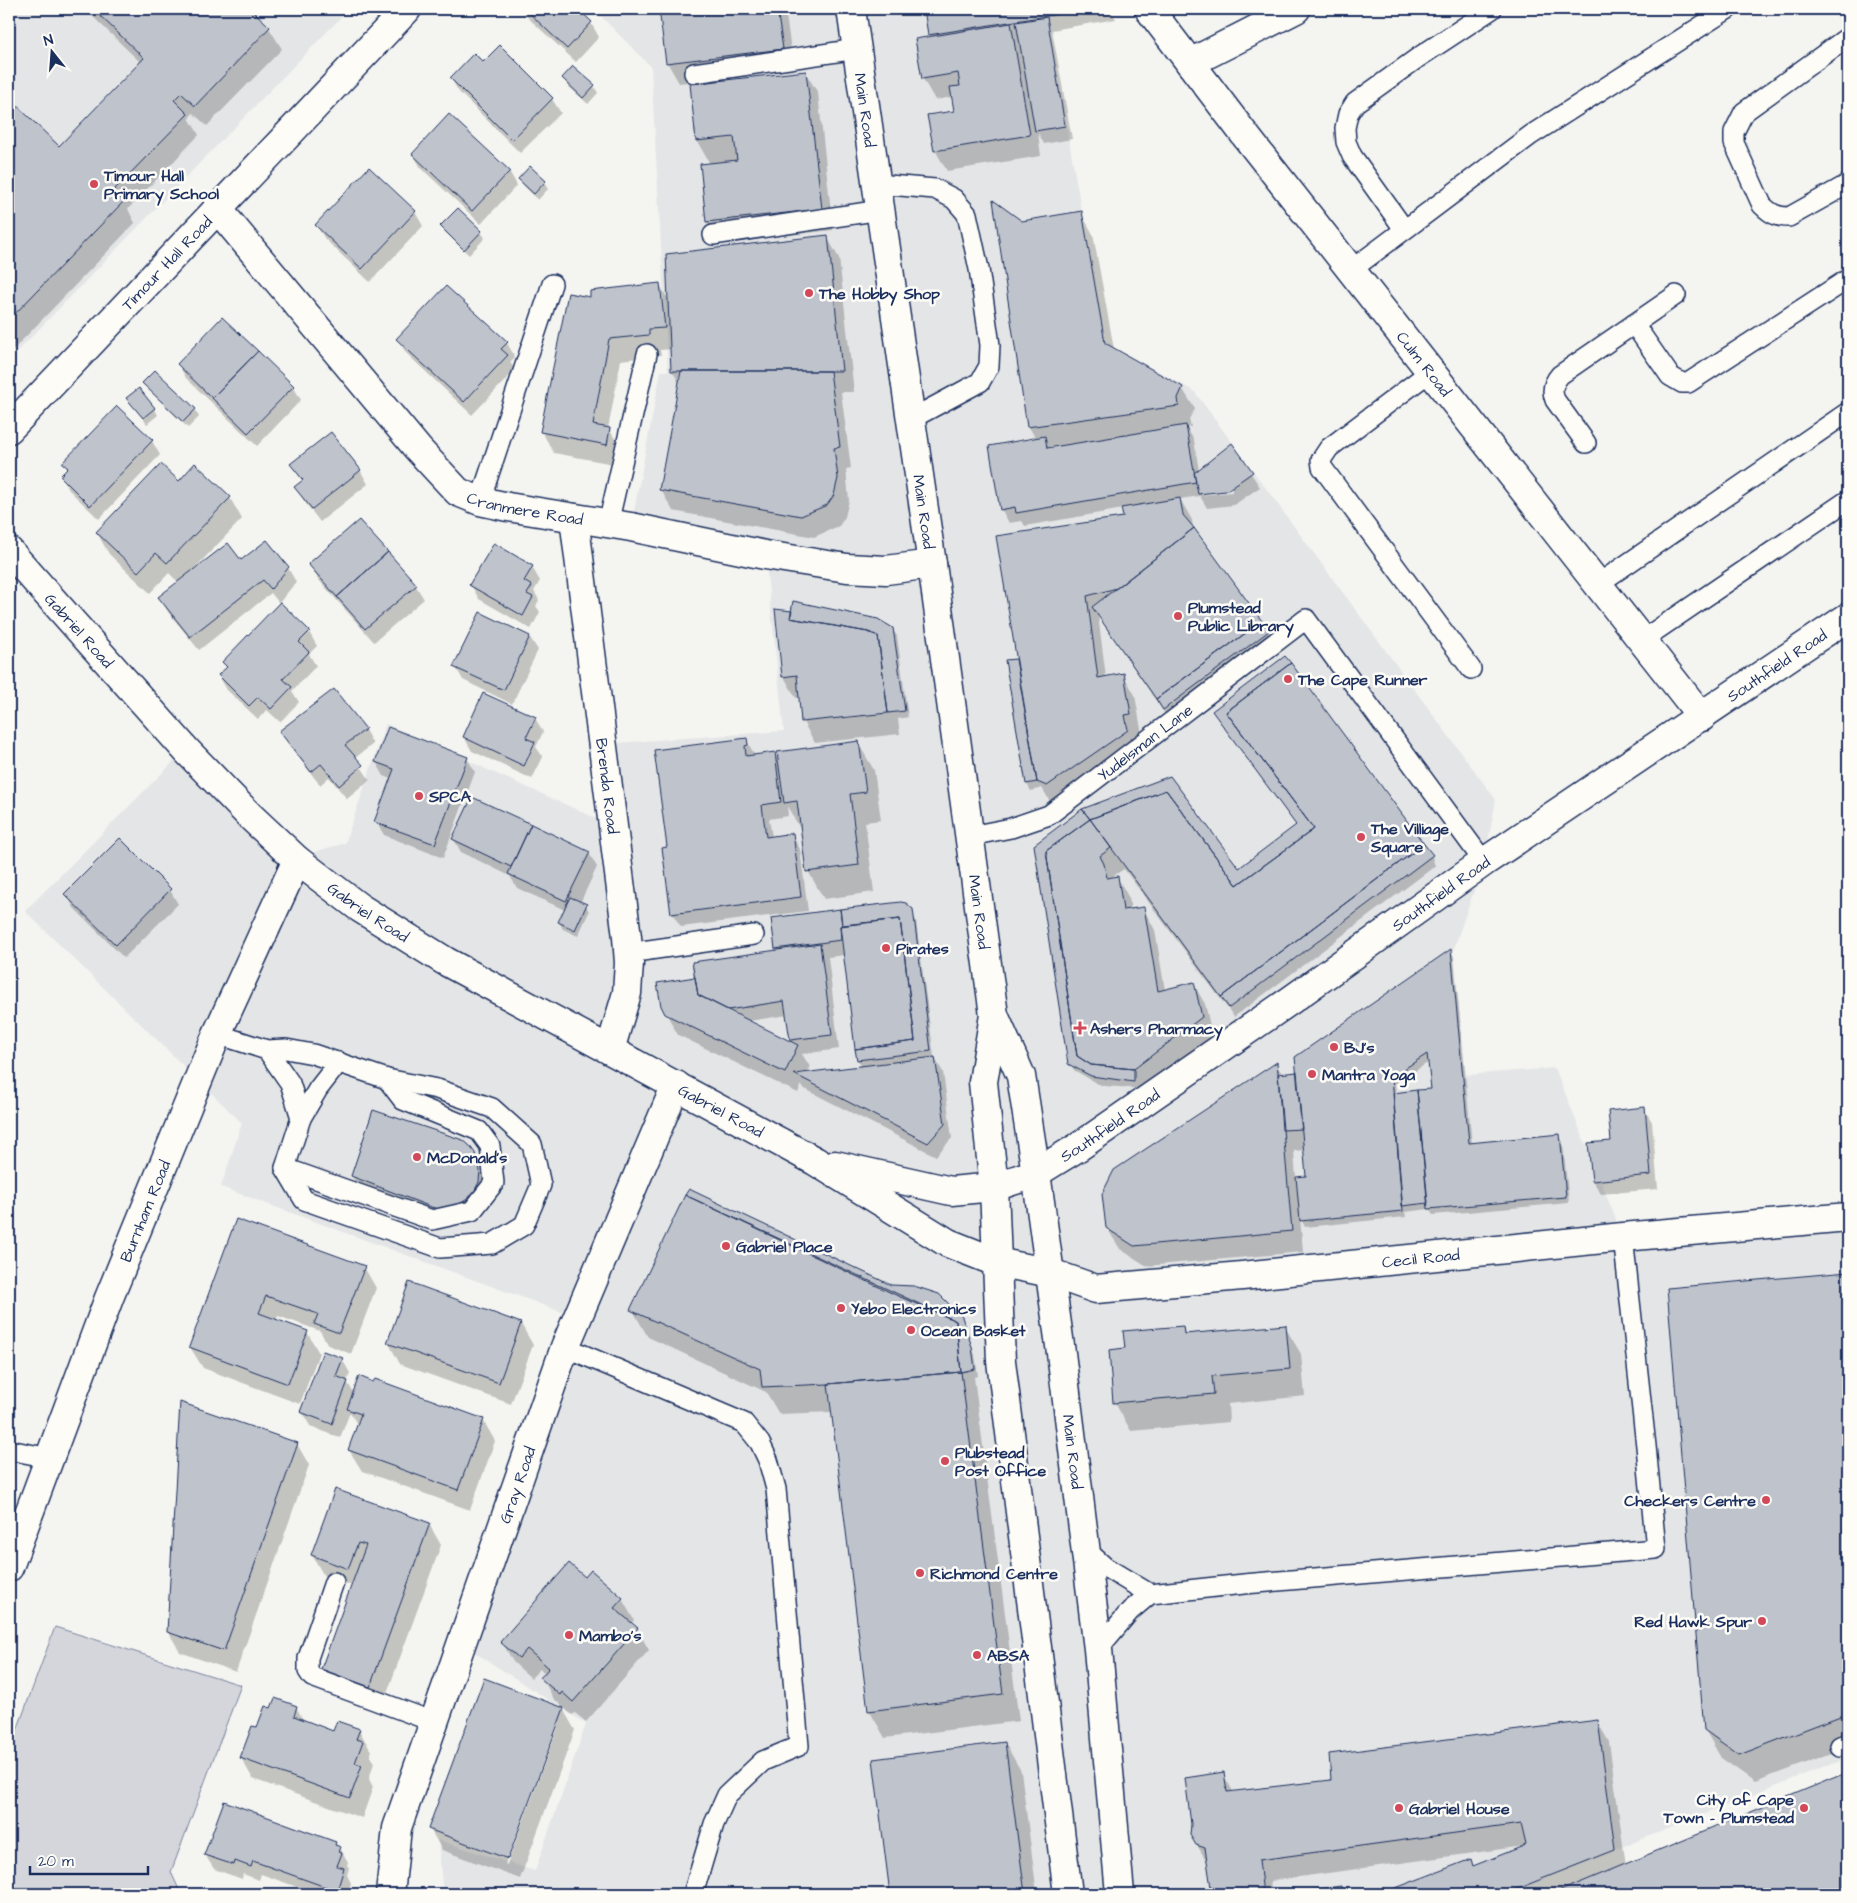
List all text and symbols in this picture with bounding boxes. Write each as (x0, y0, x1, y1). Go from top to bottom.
north arrow (28, 28, 78, 78)
text: N (41, 30, 56, 51)
street label: Main Road (848, 71, 881, 149)
place label: Timour Hall Primary School (103, 165, 219, 206)
marker: Timour Hall Primary School (88, 178, 100, 190)
street label: Timour Hall Road (117, 211, 218, 316)
place label: The Hobby Shop (818, 283, 940, 306)
marker: The Hobby Shop (803, 287, 815, 299)
street label: Culm Road (1391, 327, 1456, 402)
street label: Main Road (907, 473, 940, 550)
street label: Cranmere Road (463, 487, 585, 531)
street label: Gabriel Road (39, 589, 118, 673)
place label: Plumstead Public Library (1188, 597, 1294, 638)
marker: Plumstead Public Library (1172, 610, 1184, 622)
street label: Southfield Road (1723, 624, 1831, 708)
place label: The Cape Runner (1297, 669, 1428, 691)
marker: The Cape Runner (1282, 673, 1294, 685)
street label: Yudelsman Lane (1093, 699, 1198, 787)
street label: Brenda Road (590, 737, 624, 835)
place label: SPCA (428, 786, 472, 808)
marker: SPCA (413, 790, 425, 802)
place label: The Villiage Square (1370, 818, 1449, 858)
marker: The Villiage Square (1355, 831, 1367, 843)
street label: Southfield Road (1387, 851, 1495, 937)
street label: Main Road (963, 873, 995, 951)
street label: Gabriel Road (323, 877, 413, 948)
place label: Pirates (896, 938, 949, 960)
marker: Pirates (880, 942, 892, 954)
place label: Ashers Pharmacy (1090, 1018, 1223, 1041)
marker: Ashers Pharmacy (1074, 1022, 1086, 1034)
place label: BJ's (1344, 1037, 1374, 1059)
marker: BJ's (1328, 1041, 1340, 1053)
place label: Mantra Yoga (1322, 1064, 1416, 1088)
marker: Mantra Yoga (1306, 1068, 1318, 1080)
street label: Gabriel Road (674, 1079, 767, 1143)
street label: Southfield Road (1056, 1084, 1165, 1168)
place label: McDonald's (427, 1147, 507, 1169)
marker: McDonald's (411, 1151, 423, 1163)
street label: Burnham Road (115, 1157, 176, 1266)
place label: Gabriel Place (736, 1236, 833, 1258)
marker: Gabriel Place (720, 1240, 732, 1252)
street label: Cecil Road (1381, 1244, 1461, 1274)
place label: Yebo Electronics (851, 1298, 976, 1320)
marker: Yebo Electronics (835, 1302, 847, 1314)
place label: Ocean Basket (921, 1320, 1026, 1342)
marker: Ocean Basket (905, 1324, 917, 1336)
street label: Main Road (1057, 1413, 1088, 1490)
place label: Plubstead Post Office (955, 1442, 1046, 1482)
street label: Gray Road (494, 1444, 541, 1526)
marker: Plubstead Post Office (939, 1455, 951, 1467)
place label: Checkers Centre (1624, 1490, 1756, 1512)
marker: Checkers Centre (1760, 1494, 1772, 1506)
place label: Richmond Centre (930, 1563, 1058, 1585)
marker: Richmond Centre (914, 1567, 926, 1579)
place label: Red Hawk Spur (1634, 1611, 1752, 1633)
marker: Red Hawk Spur (1756, 1615, 1768, 1627)
place label: Mambo's (579, 1625, 641, 1647)
marker: Mambo's (563, 1629, 575, 1641)
place label: ABSA (987, 1645, 1030, 1667)
marker: ABSA (971, 1649, 983, 1661)
place label: City of Cape Town - Plumstead (1663, 1789, 1795, 1829)
place label: Gabriel House (1409, 1798, 1510, 1820)
marker: Gabriel House (1393, 1802, 1405, 1814)
marker: City of Cape Town - Plumstead (1798, 1802, 1810, 1814)
scale bar (30, 1843, 148, 1875)
text: 20 m (38, 1851, 74, 1872)

